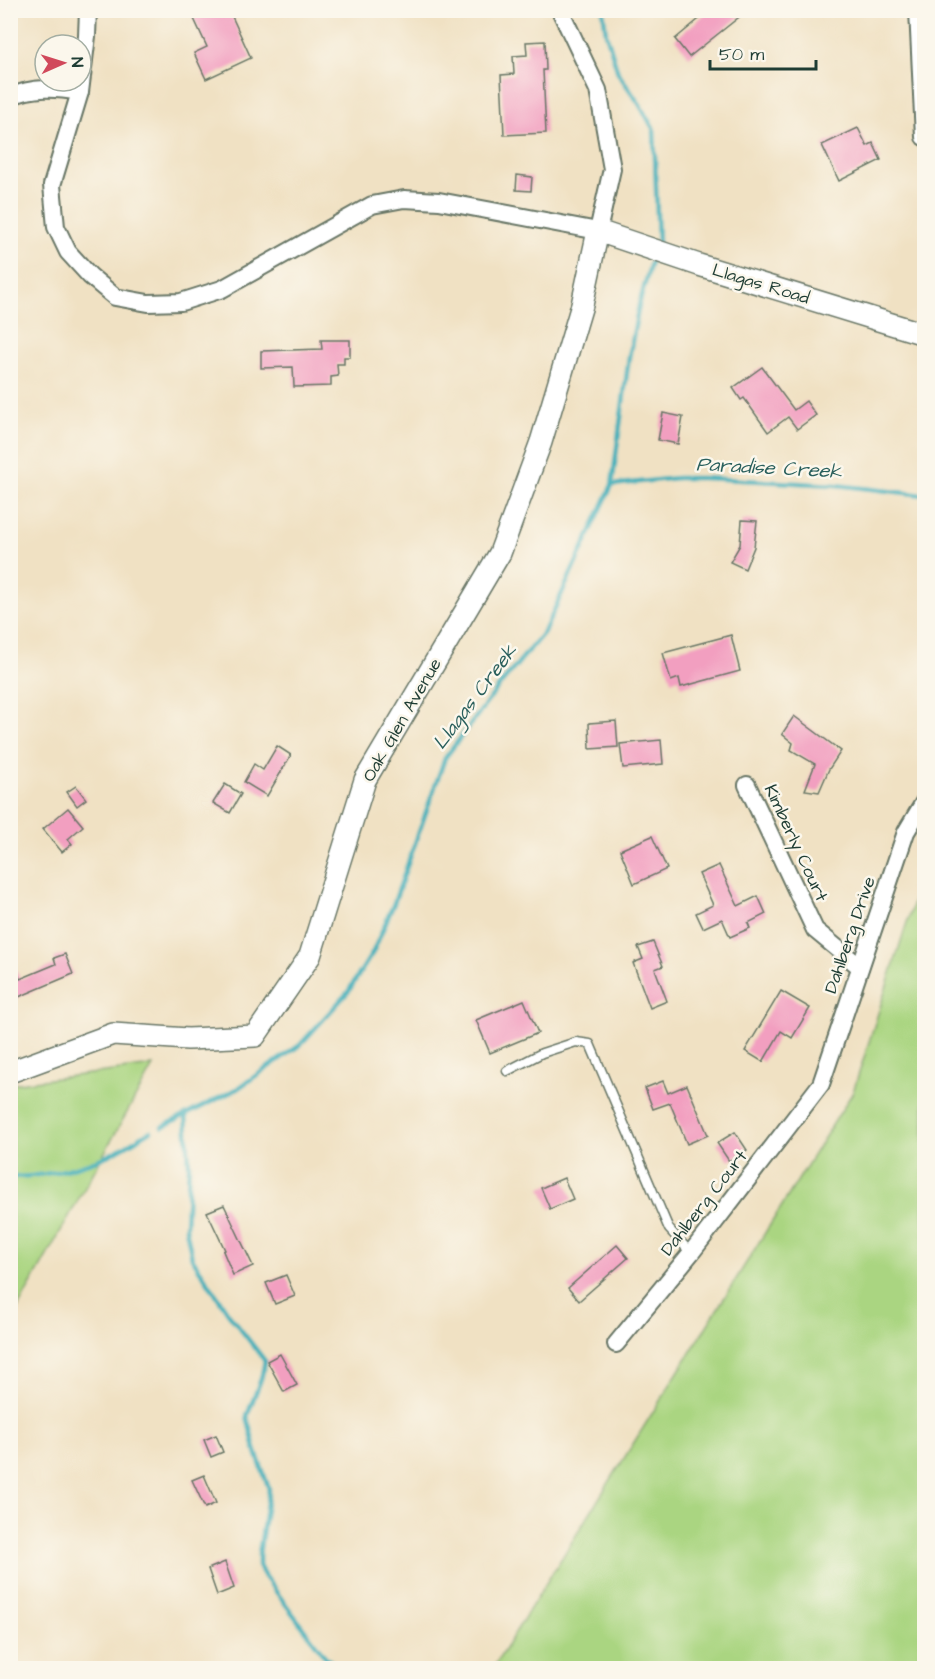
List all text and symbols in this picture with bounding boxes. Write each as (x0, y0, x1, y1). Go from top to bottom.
north arrow (33, 33, 93, 93)
scale bar (710, 33, 816, 71)
text: 50 m (719, 42, 764, 67)
text: N (66, 57, 88, 68)
street label: Llagas Road (709, 257, 813, 312)
water label: Paradise Creek (696, 450, 843, 486)
water label: Llagas Creek (426, 638, 525, 756)
street label: Oak Glen Avenue (356, 653, 448, 787)
street label: Kimberly Court (757, 780, 834, 907)
street label: Dahlberg Drive (818, 873, 883, 997)
street label: Dahlberg Court (655, 1144, 755, 1262)

